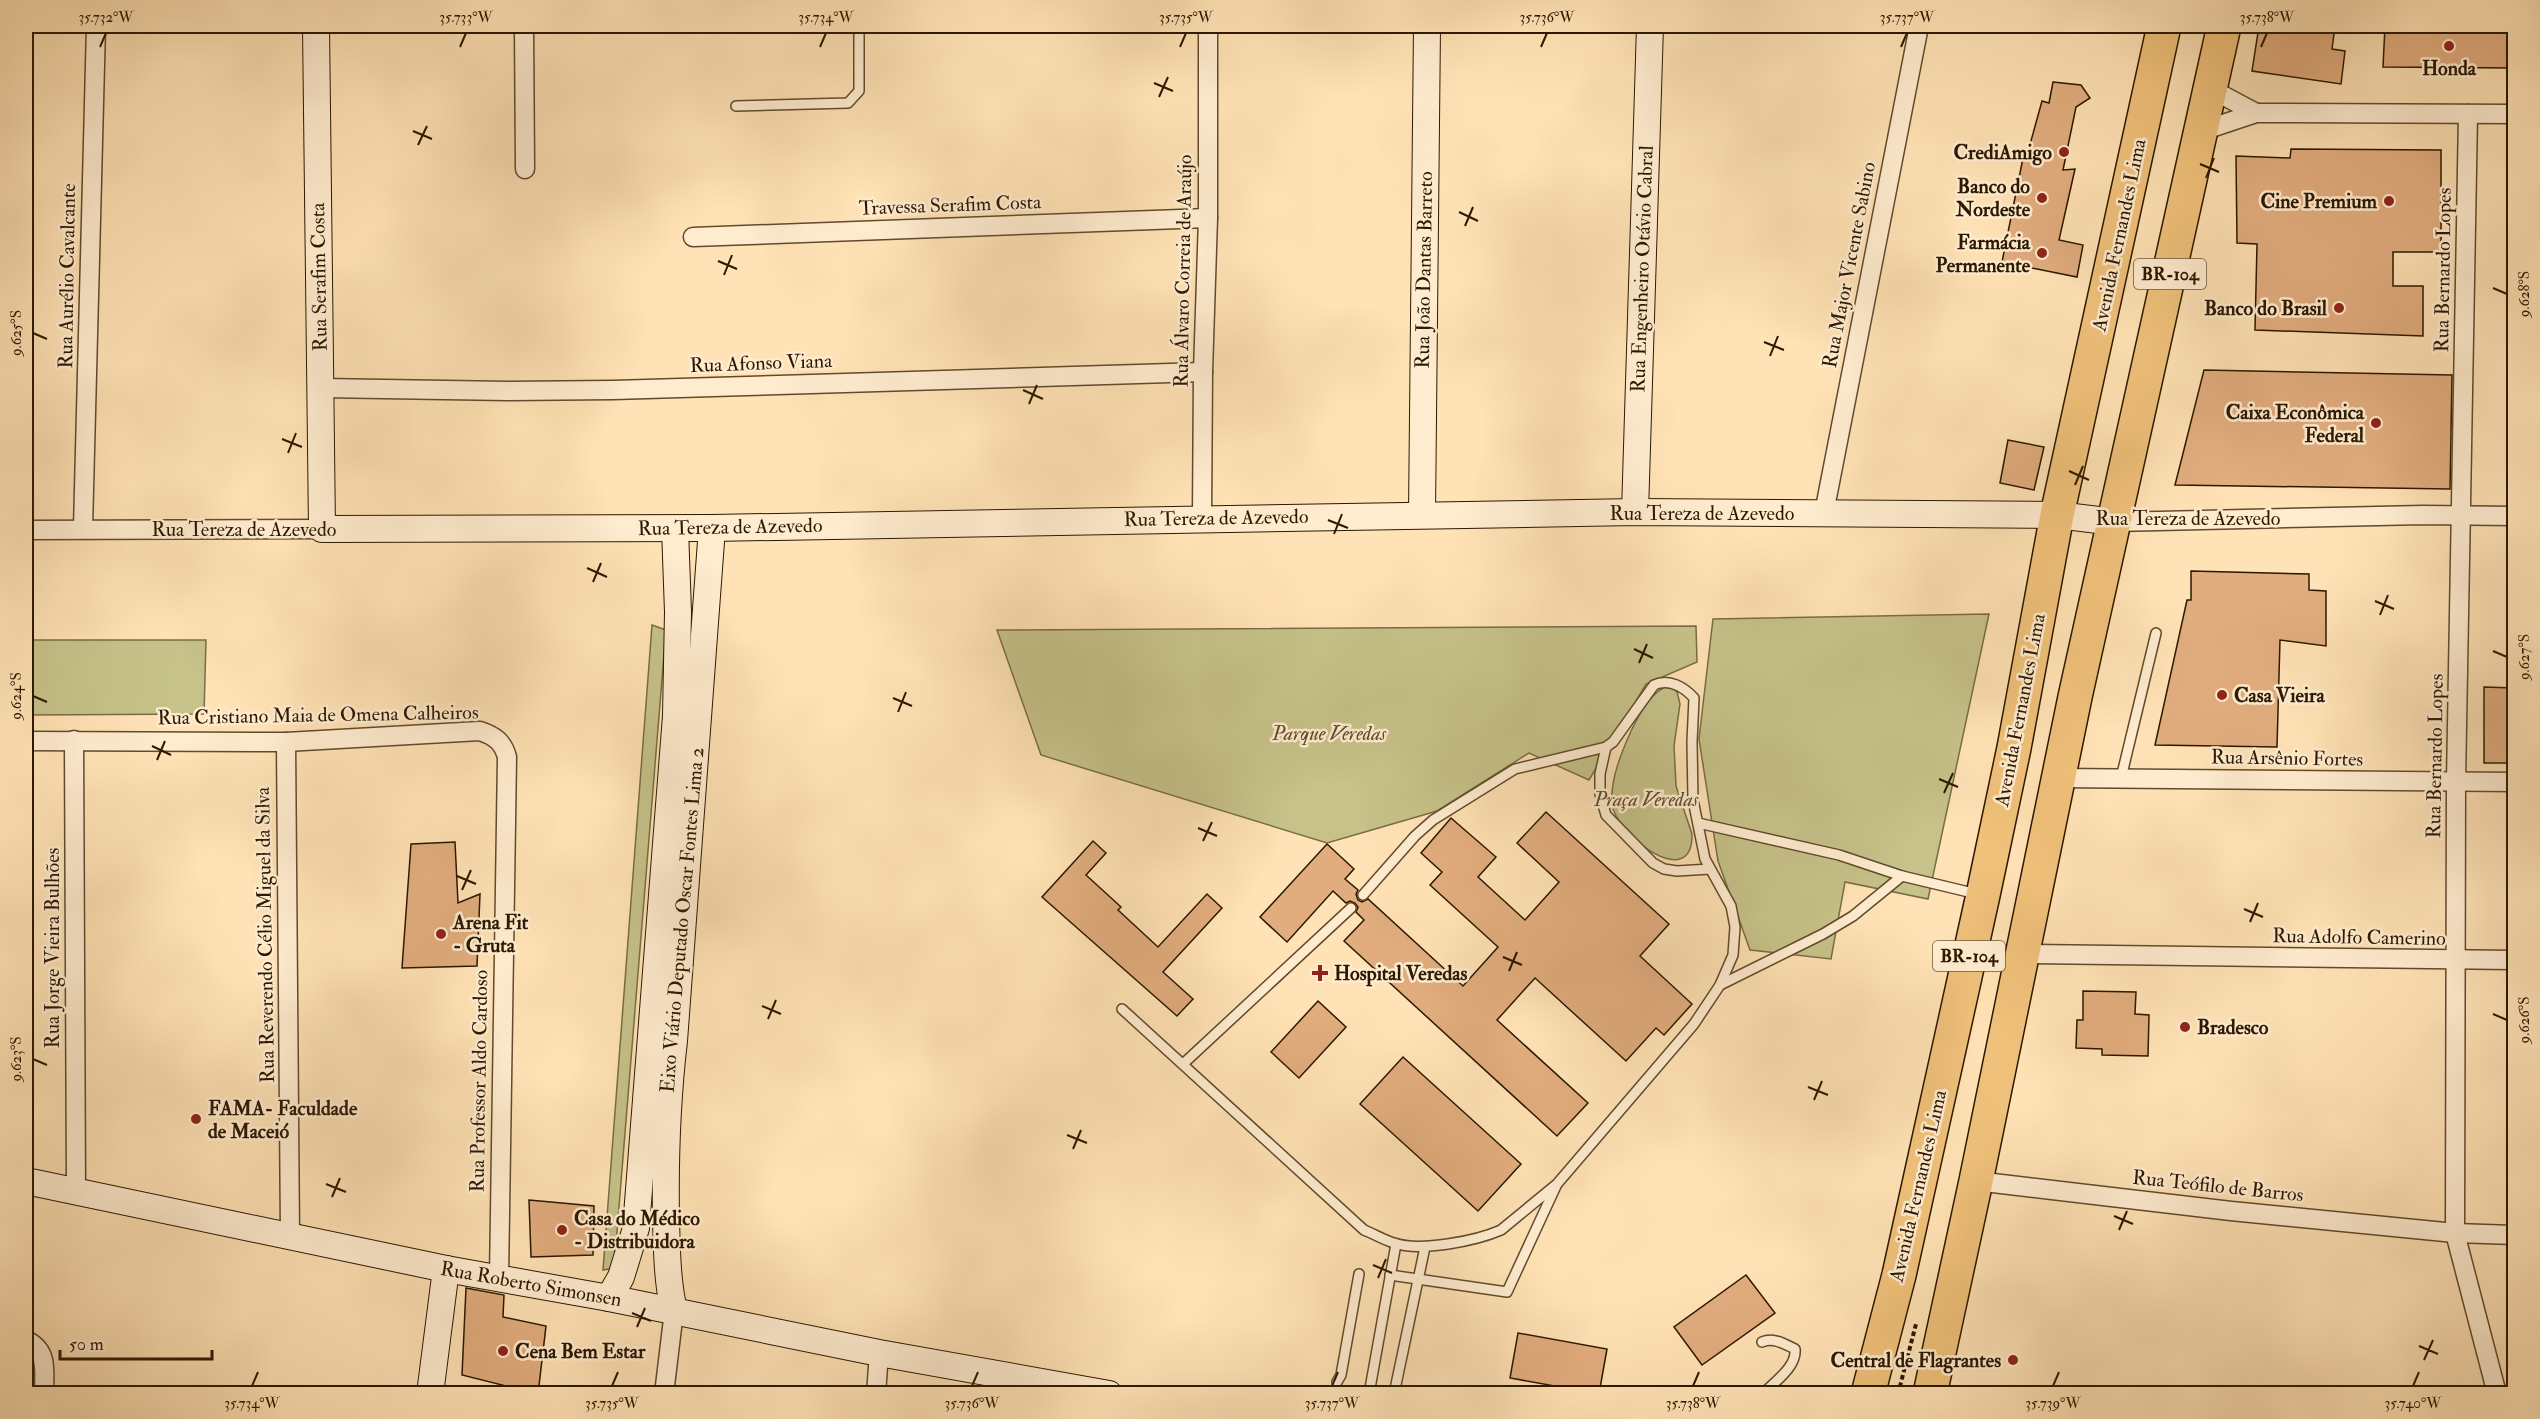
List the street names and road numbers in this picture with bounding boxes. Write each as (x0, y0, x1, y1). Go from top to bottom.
street label: Avenida Fernandes Lima (2086, 136, 2152, 335)
street label: Rua Engenheiro Otávio Cabral (1625, 145, 1659, 393)
street label: Rua Álvaro Correia de Araújo (1167, 154, 1198, 388)
street label: Rua Major Vicente Sabino (1817, 160, 1881, 370)
street label: Rua João Dantas Barreto (1410, 171, 1438, 369)
street label: Rua Aurélio Cavalcante (53, 183, 81, 369)
street label: Rua Bernardo Lopes (2429, 187, 2458, 353)
street label: Travessa Serafim Costa (858, 189, 1043, 221)
street label: Rua Serafim Costa (305, 202, 333, 352)
road number: BR-104 (2134, 259, 2206, 289)
street label: Rua Afonso Viana (689, 348, 834, 378)
street label: Rua Tereza de Azevedo (1610, 501, 1794, 526)
street label: Rua Tereza de Azevedo (1123, 504, 1309, 532)
street label: Rua Tereza de Azevedo (2096, 506, 2280, 531)
street label: Rua Tereza de Azevedo (637, 513, 823, 541)
street label: Rua Tereza de Azevedo (152, 517, 336, 542)
street label: Avenida Fernandes Lima (1989, 611, 2051, 810)
street label: Rua Bernardo Lopes (2421, 673, 2450, 839)
street label: Rua Cristiano Maia de Omena Calheiros (157, 700, 479, 730)
street label: Rua Arsênio Fortes (2211, 744, 2364, 772)
street label: Eixo Viário Deputado Oscar Fontes Lima 2 (654, 746, 711, 1094)
street label: Rua Reverendo Célio Miguel da Silva (250, 786, 280, 1083)
street label: Rua Jorge Vieira Bulhões (40, 847, 65, 1048)
street label: Rua Adolfo Camerino (2272, 923, 2446, 951)
road number: BR-104 (1933, 941, 2005, 971)
street label: Rua Professor Aldo Cardoso (465, 969, 493, 1193)
street label: Avenida Fernandes Lima (1884, 1087, 1952, 1285)
street label: Rua Teófilo de Barros (2131, 1165, 2305, 1207)
street label: Rua Roberto Simonsen (438, 1256, 624, 1312)

